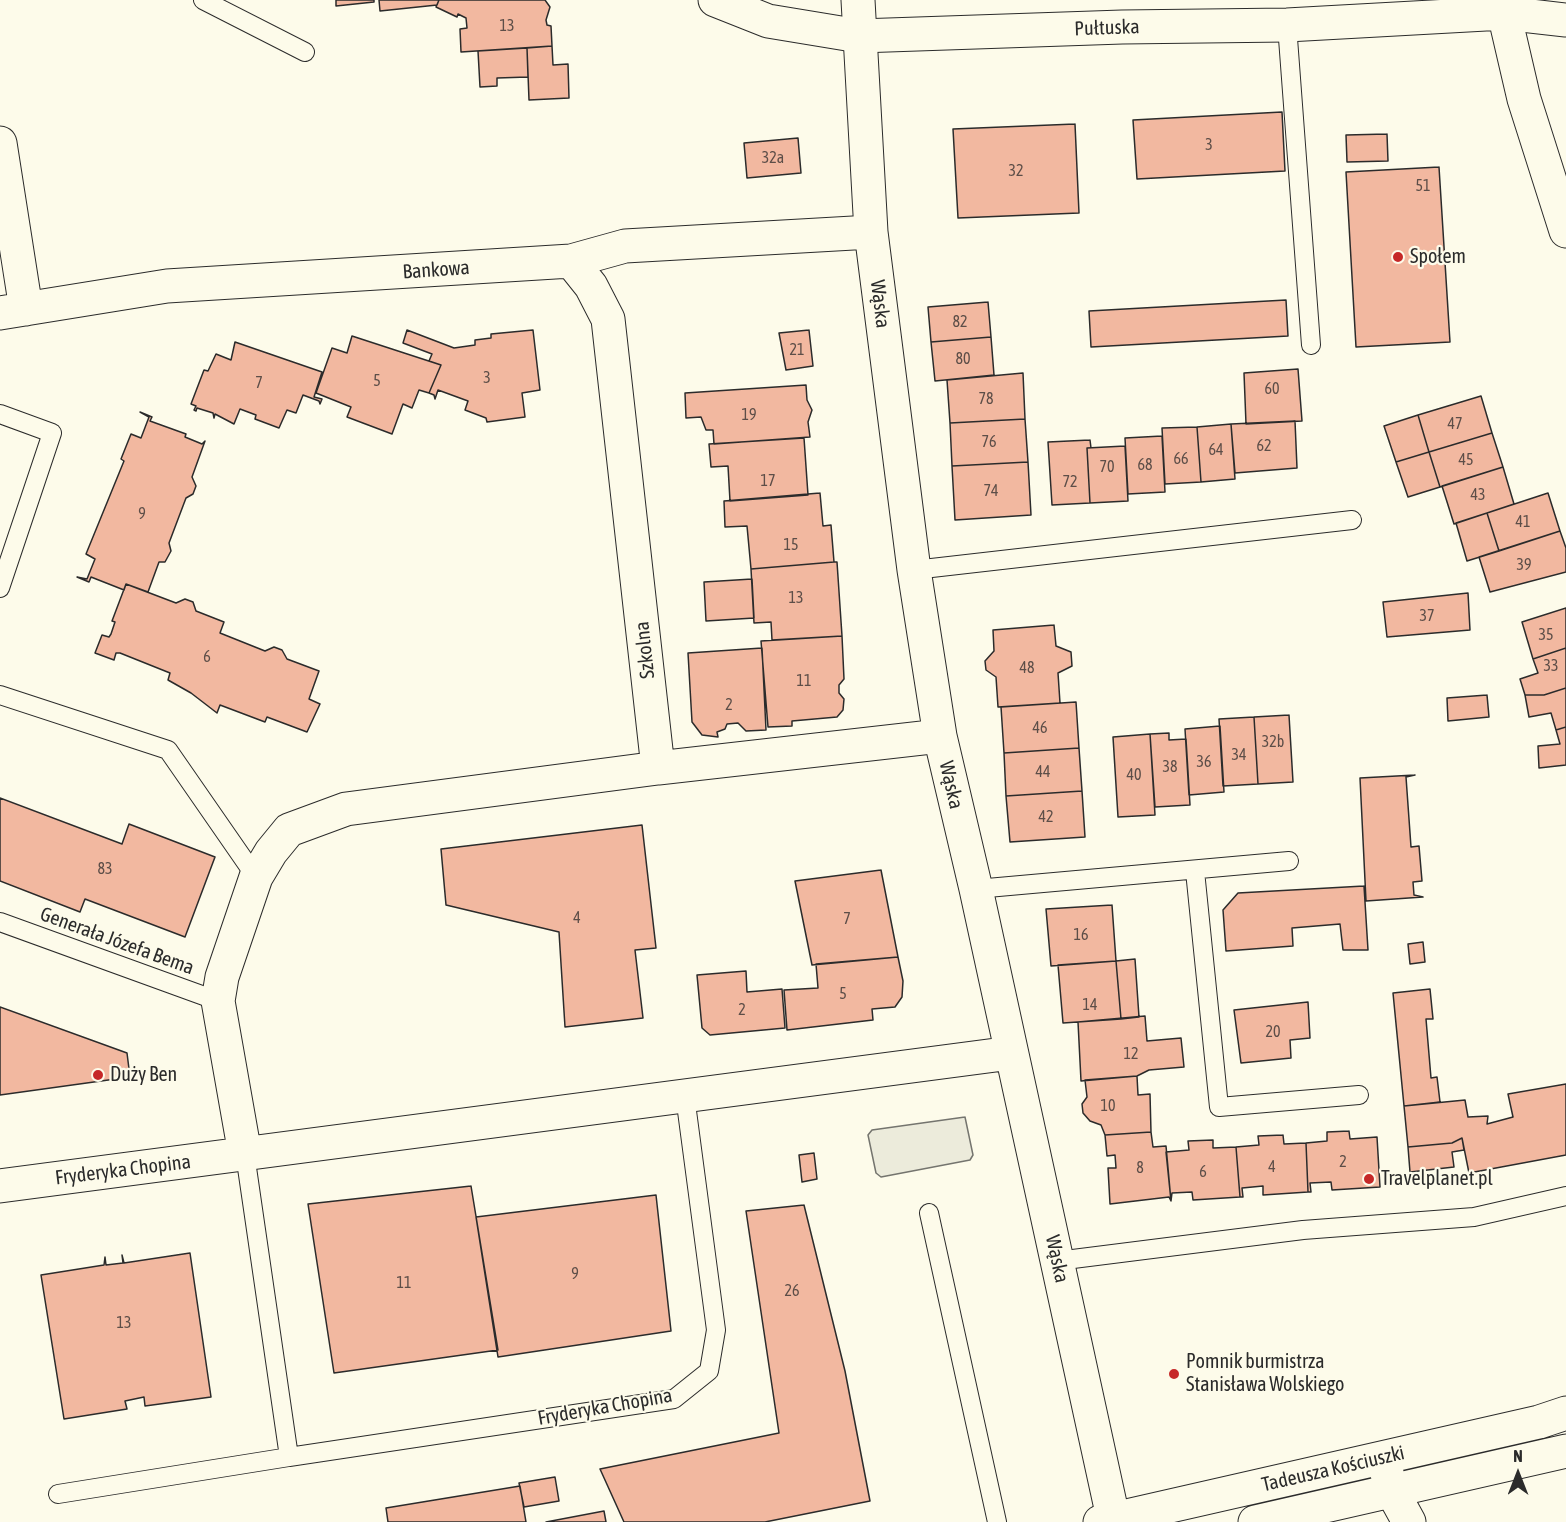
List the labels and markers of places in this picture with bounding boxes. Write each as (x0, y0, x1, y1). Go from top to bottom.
place label: Społem (1410, 245, 1466, 269)
marker: Społem (1391, 250, 1405, 264)
place label: Duży Ben (110, 1063, 177, 1087)
marker: Duży Ben (91, 1068, 105, 1082)
place label: Travelplanet.pl (1381, 1167, 1493, 1191)
marker: Travelplanet.pl (1362, 1172, 1376, 1186)
place label: Pomnik burmistrza Stanisława Wolskiego (1186, 1350, 1344, 1397)
marker: Pomnik burmistrza Stanisława Wolskiego (1167, 1367, 1181, 1381)

